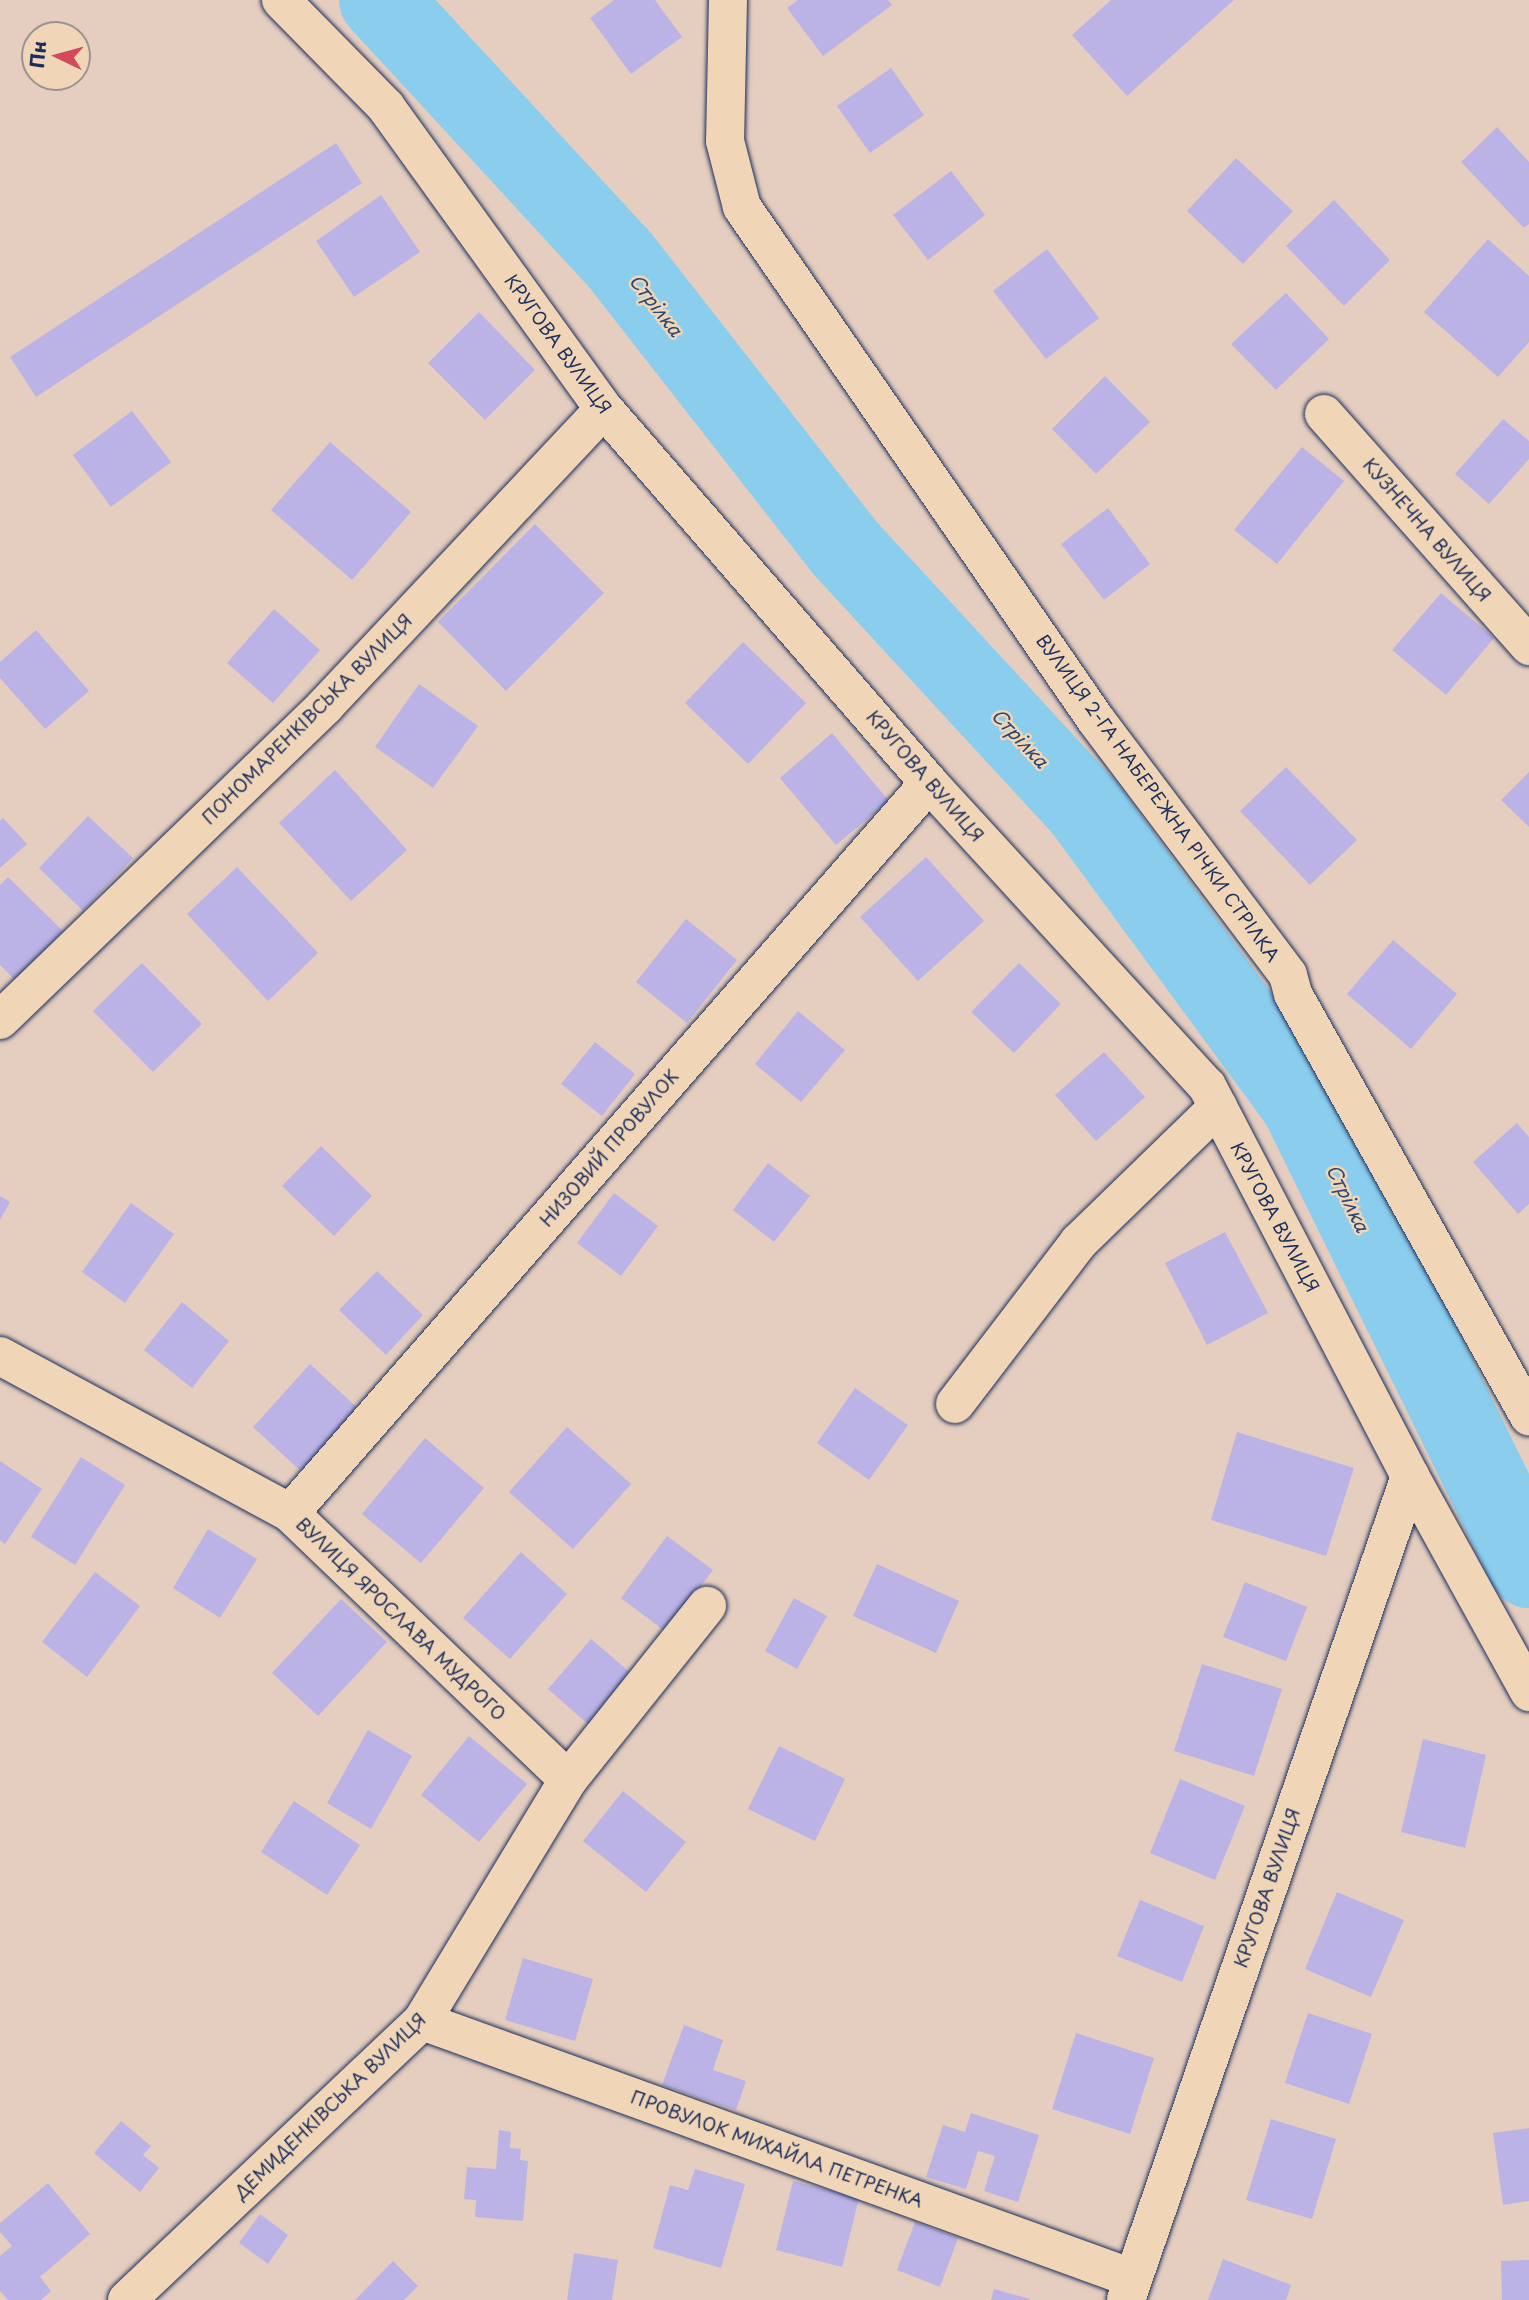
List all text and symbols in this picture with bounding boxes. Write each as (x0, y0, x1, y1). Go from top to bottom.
north arrow (21, 21, 91, 91)
text: Пн (22, 39, 52, 69)
water label: Стрілка (625, 269, 687, 341)
street label: КРУГОВА ВУЛИЦЯ (500, 270, 616, 418)
street label: КУЗНЕЧНА ВУЛИЦЯ (1359, 454, 1495, 606)
street label: ПОНОМАРЕНКІВСЬКА ВУЛИЦЯ (198, 610, 416, 828)
street label: ВУЛИЦЯ 2-ГА НАБЕРЕЖНА РІЧКИ СТРІЛКА (1032, 630, 1284, 966)
water label: Стрілка (987, 704, 1053, 772)
street label: КРУГОВА ВУЛИЦЯ (862, 706, 988, 846)
street label: НИЗОВИЙ ПРОВУЛОК (535, 1065, 683, 1231)
street label: КРУГОВА ВУЛИЦЯ (1226, 1138, 1324, 1296)
water label: Стрілка (1322, 1160, 1374, 1236)
street label: ВУЛИЦЯ ЯРОСЛАВА МУДРОГО (292, 1514, 510, 1724)
street label: КРУГОВА ВУЛИЦЯ (1230, 1806, 1304, 1970)
street label: ДЕМИДЕНКІВСЬКА ВУЛИЦЯ (230, 2009, 430, 2203)
street label: ПРОВУЛОК МИХАЙЛА ПЕТРЕНКА (628, 2086, 926, 2212)

